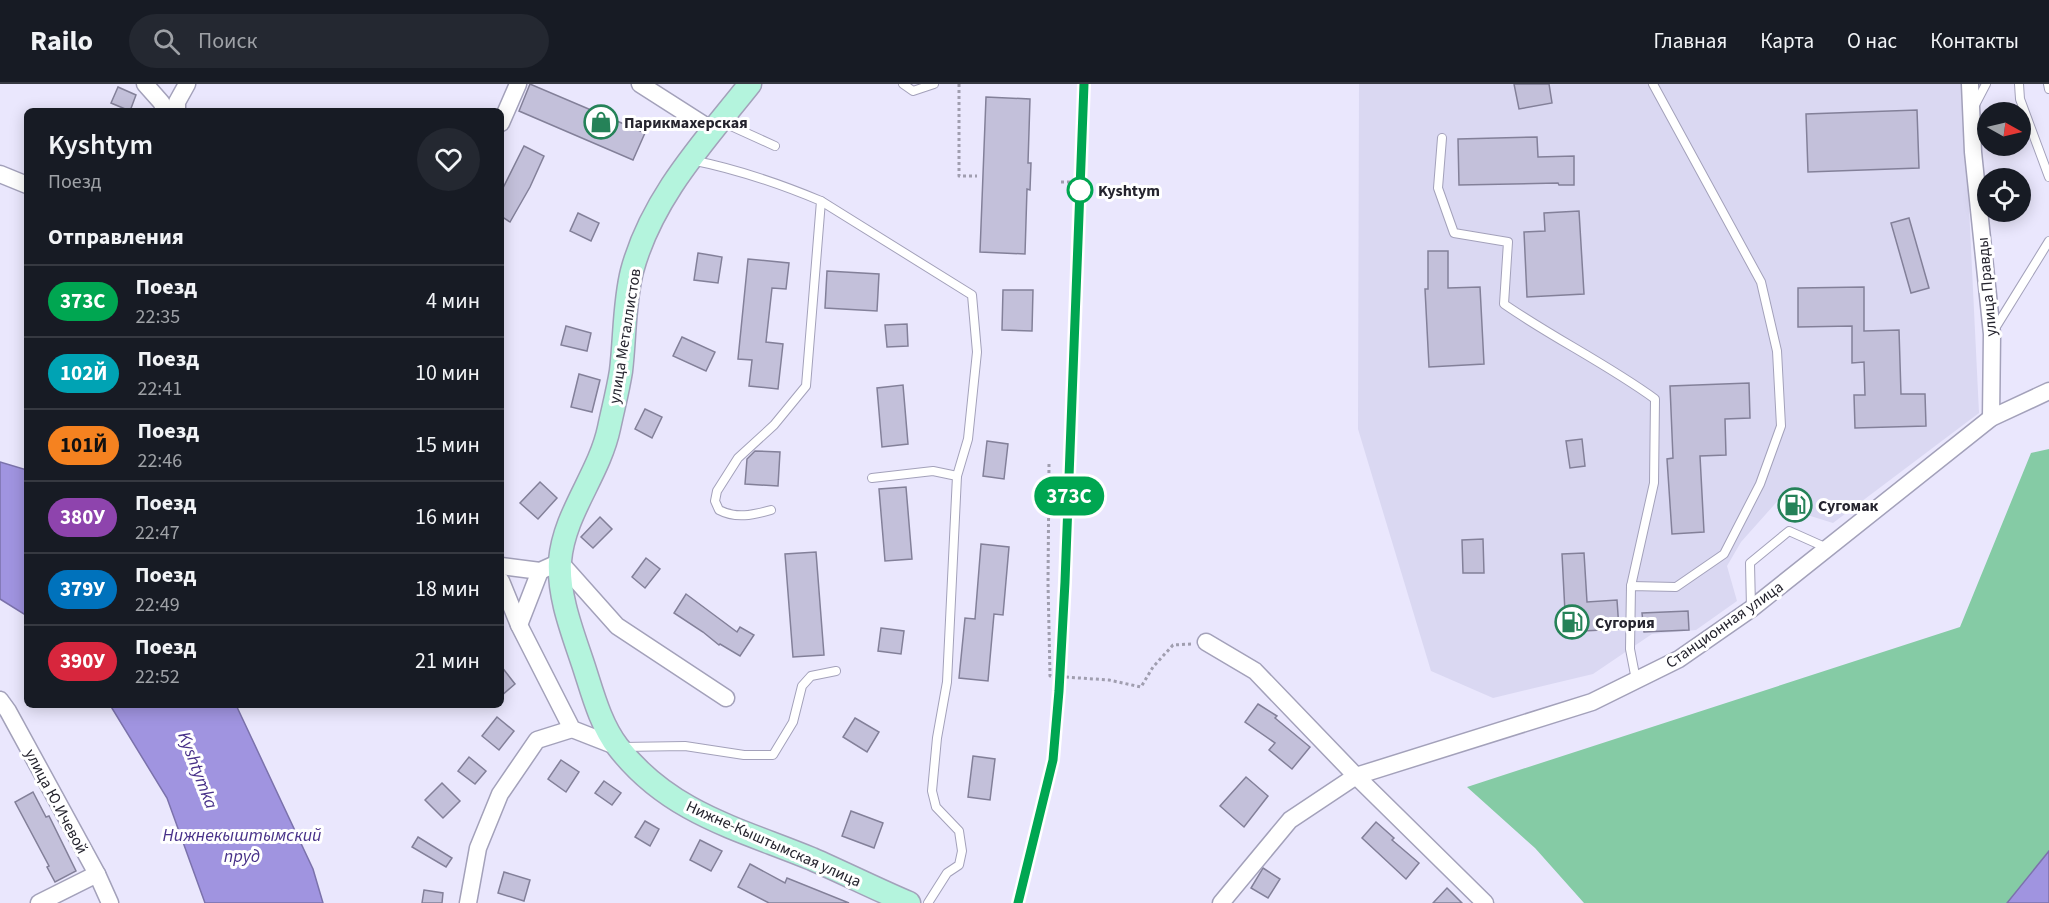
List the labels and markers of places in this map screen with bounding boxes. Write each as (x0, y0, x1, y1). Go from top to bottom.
shop icon: Парикмахерская (583, 104, 619, 140)
place label: Парикмахерская (624, 112, 748, 134)
marker: Kyshtym (1067, 177, 1093, 203)
place label: Kyshtym (1098, 180, 1160, 202)
fuel station icon: Сугомак (1777, 487, 1813, 523)
place label: Сугомак (1818, 495, 1879, 517)
fuel station icon: Сугория (1554, 604, 1590, 640)
place label: Сугория (1595, 612, 1655, 634)

